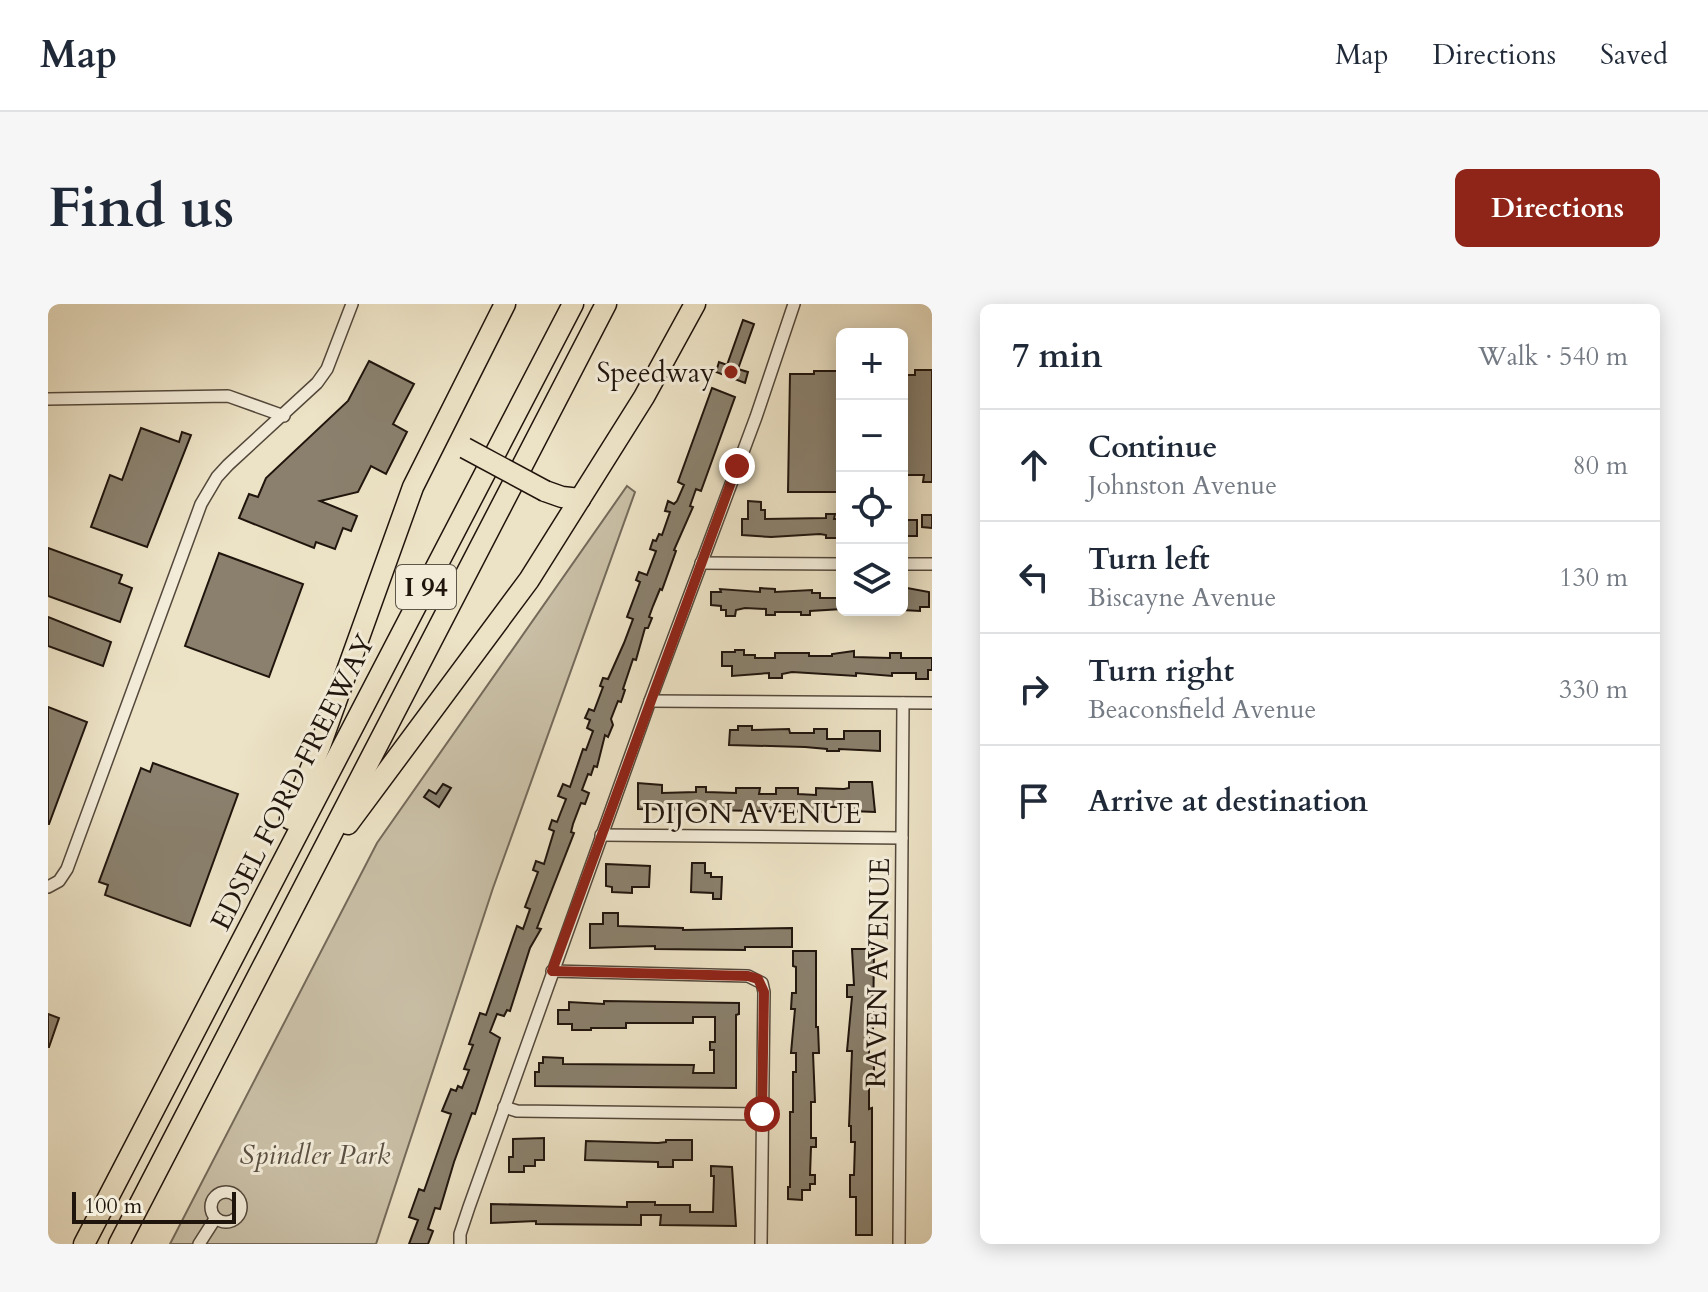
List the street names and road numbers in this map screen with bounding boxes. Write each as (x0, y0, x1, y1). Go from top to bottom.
road number: I 94 (396, 565, 456, 609)
street label: EDSEL FORD FREEWAY (202, 628, 384, 937)
street label: DIJON AVENUE (642, 795, 862, 833)
street label: RAVEN AVENUE (857, 858, 899, 1089)

